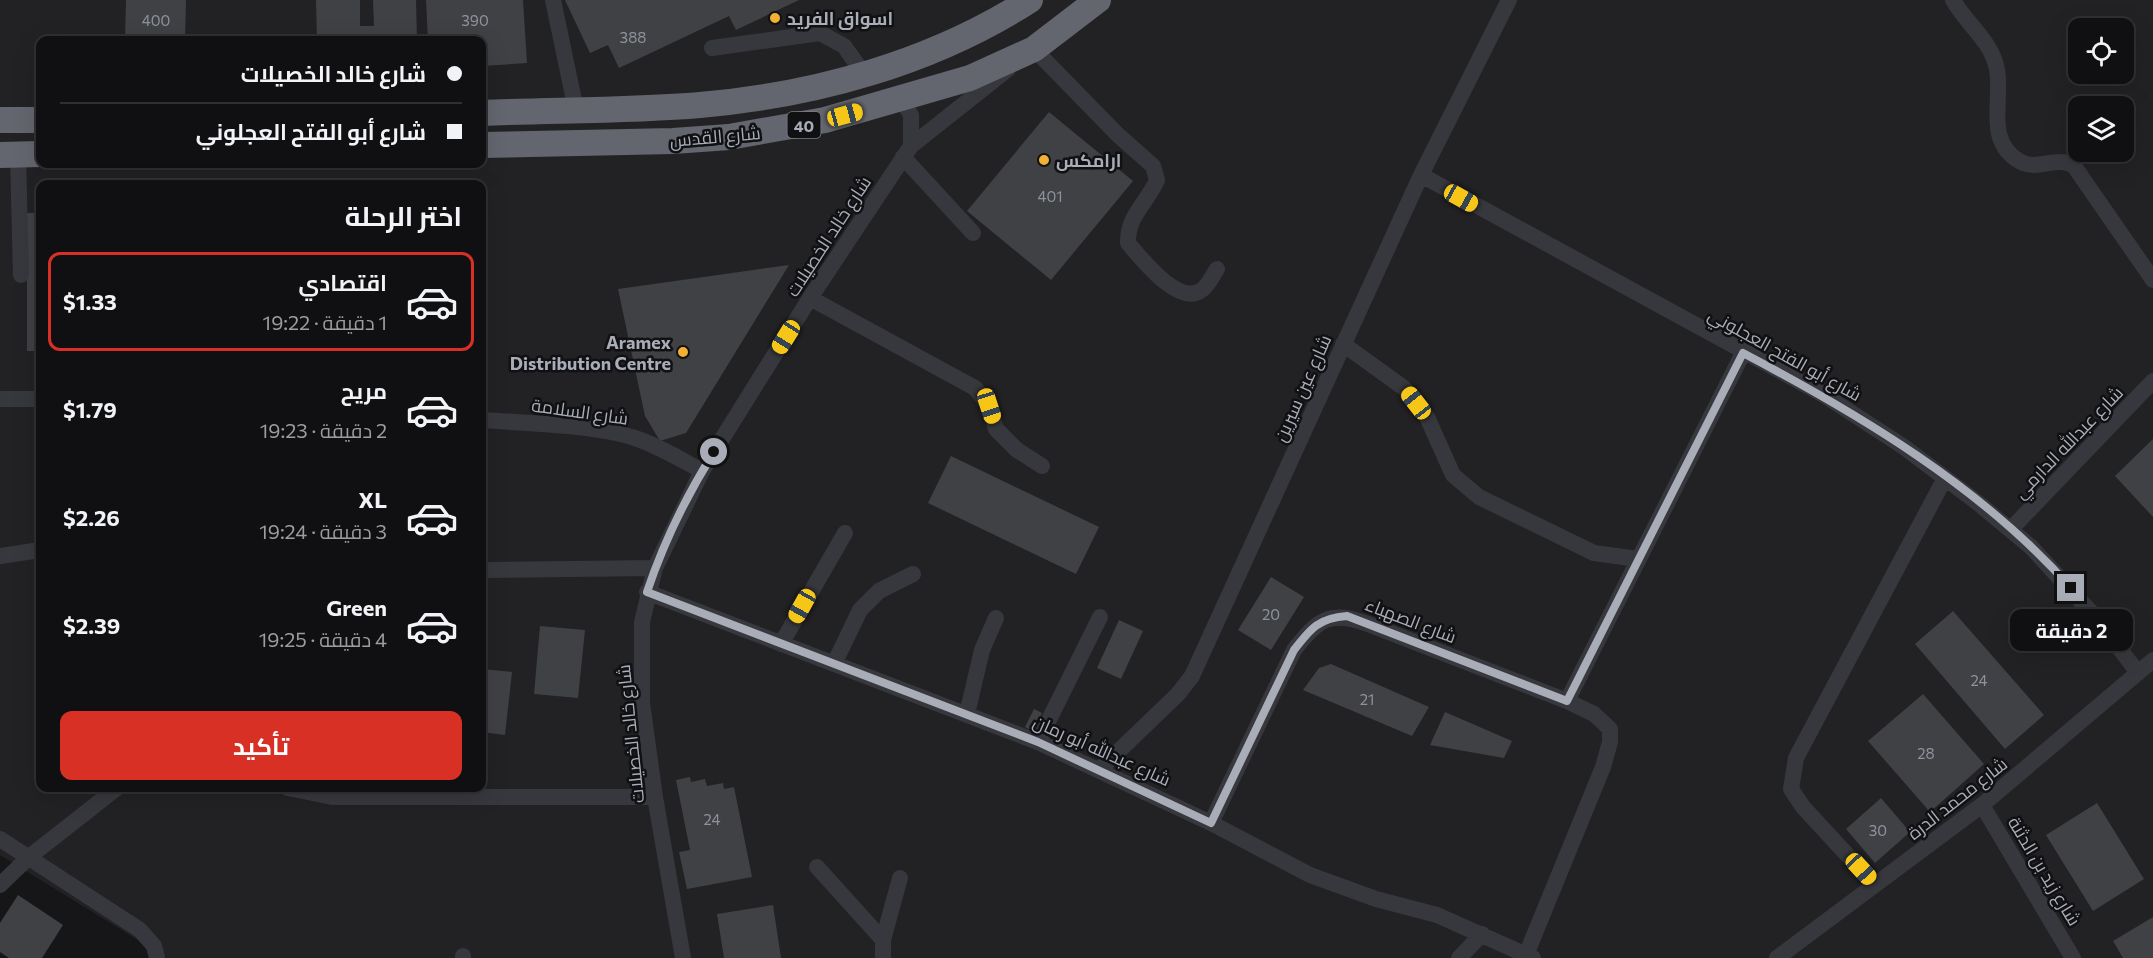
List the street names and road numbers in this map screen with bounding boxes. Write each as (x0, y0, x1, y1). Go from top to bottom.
road number: 40 (788, 112, 820, 138)
street label: شارع القدس (669, 121, 761, 153)
street label: شارع خالد الخصيلات (781, 172, 877, 301)
street label: شارع أبو الفتح العجلوني (1703, 303, 1866, 409)
street label: شارع عين سيرين (1269, 331, 1337, 446)
street label: شارع عبدالله الدارمي (2009, 381, 2130, 506)
street label: شارع السلامة (530, 393, 630, 431)
street label: شارع الصهباء (1362, 593, 1460, 649)
street label: شارع خالد الخصيلات (612, 663, 650, 804)
street label: شارع عبدالله أبو رمان (1029, 710, 1174, 792)
street label: شارع محمد الدرة (1903, 752, 2013, 845)
street label: شارع زيد بن الدثنة (2002, 813, 2086, 930)

